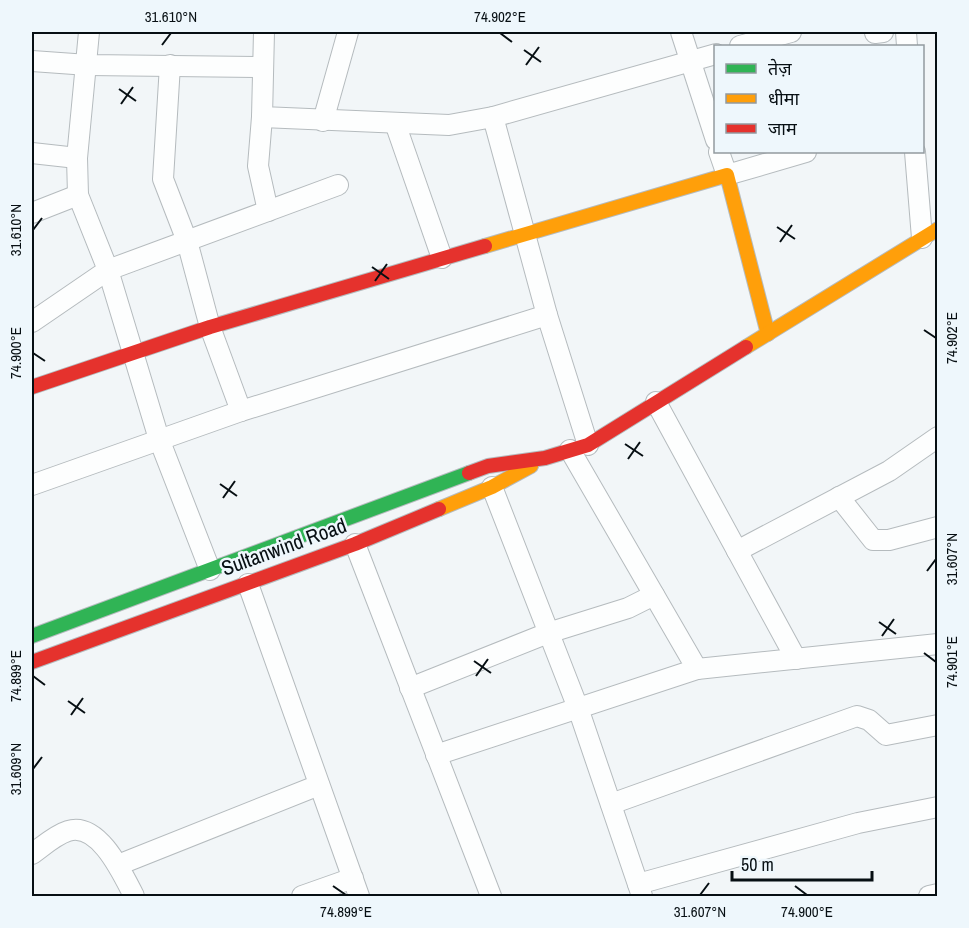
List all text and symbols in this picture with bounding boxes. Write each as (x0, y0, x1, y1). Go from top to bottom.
text: 31.610°N (145, 6, 197, 27)
text: 74.902°E (474, 6, 526, 27)
legend (714, 45, 924, 153)
text: तेज़ (768, 56, 792, 81)
text: धीमा (768, 86, 799, 111)
text: जाम (768, 116, 798, 141)
text: 31.610°N (5, 204, 26, 256)
text: 74.902°E (941, 312, 962, 364)
text: 74.900°E (5, 327, 26, 379)
street label: Sultanwind Road (217, 510, 350, 583)
text: 31.607°N (941, 533, 962, 585)
text: 74.901°E (941, 636, 962, 688)
text: 74.899°E (5, 650, 26, 702)
text: 31.609°N (5, 743, 26, 795)
scale bar (732, 844, 872, 882)
text: 50 m (741, 852, 774, 877)
text: 74.899°E (320, 901, 372, 922)
text: 31.607°N (674, 901, 726, 922)
text: 74.900°E (781, 901, 833, 922)

